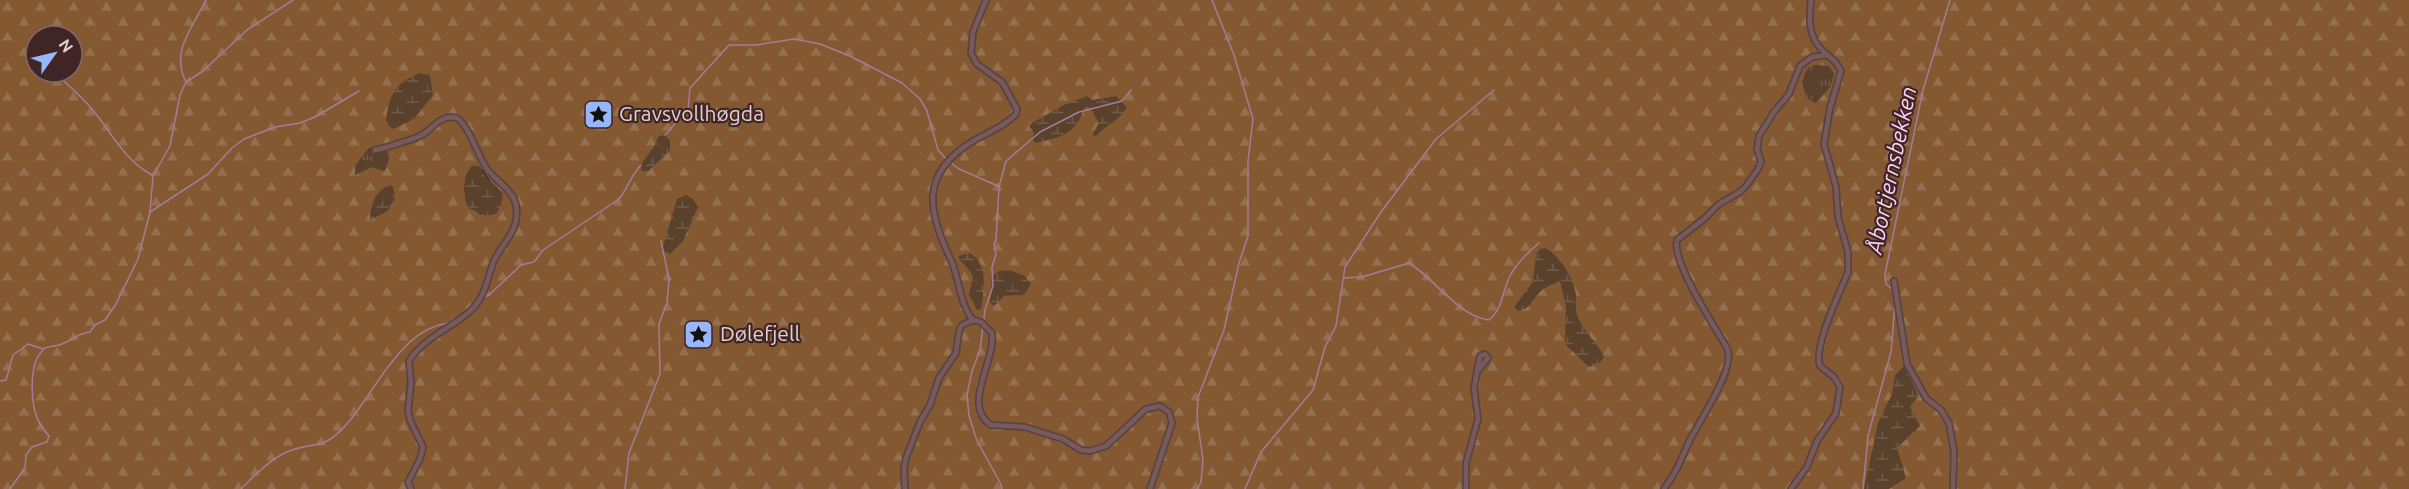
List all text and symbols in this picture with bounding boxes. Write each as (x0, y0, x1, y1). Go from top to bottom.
north arrow (24, 24, 84, 84)
text: N (56, 36, 77, 56)
water label: Åbortjernsbekken (1860, 84, 1920, 257)
place icon: Gravsvollhøgda (582, 98, 614, 130)
place label: Gravsvollhøgda (619, 101, 764, 125)
place icon: Dølefjell (683, 318, 715, 350)
place label: Dølefjell (720, 321, 800, 345)

